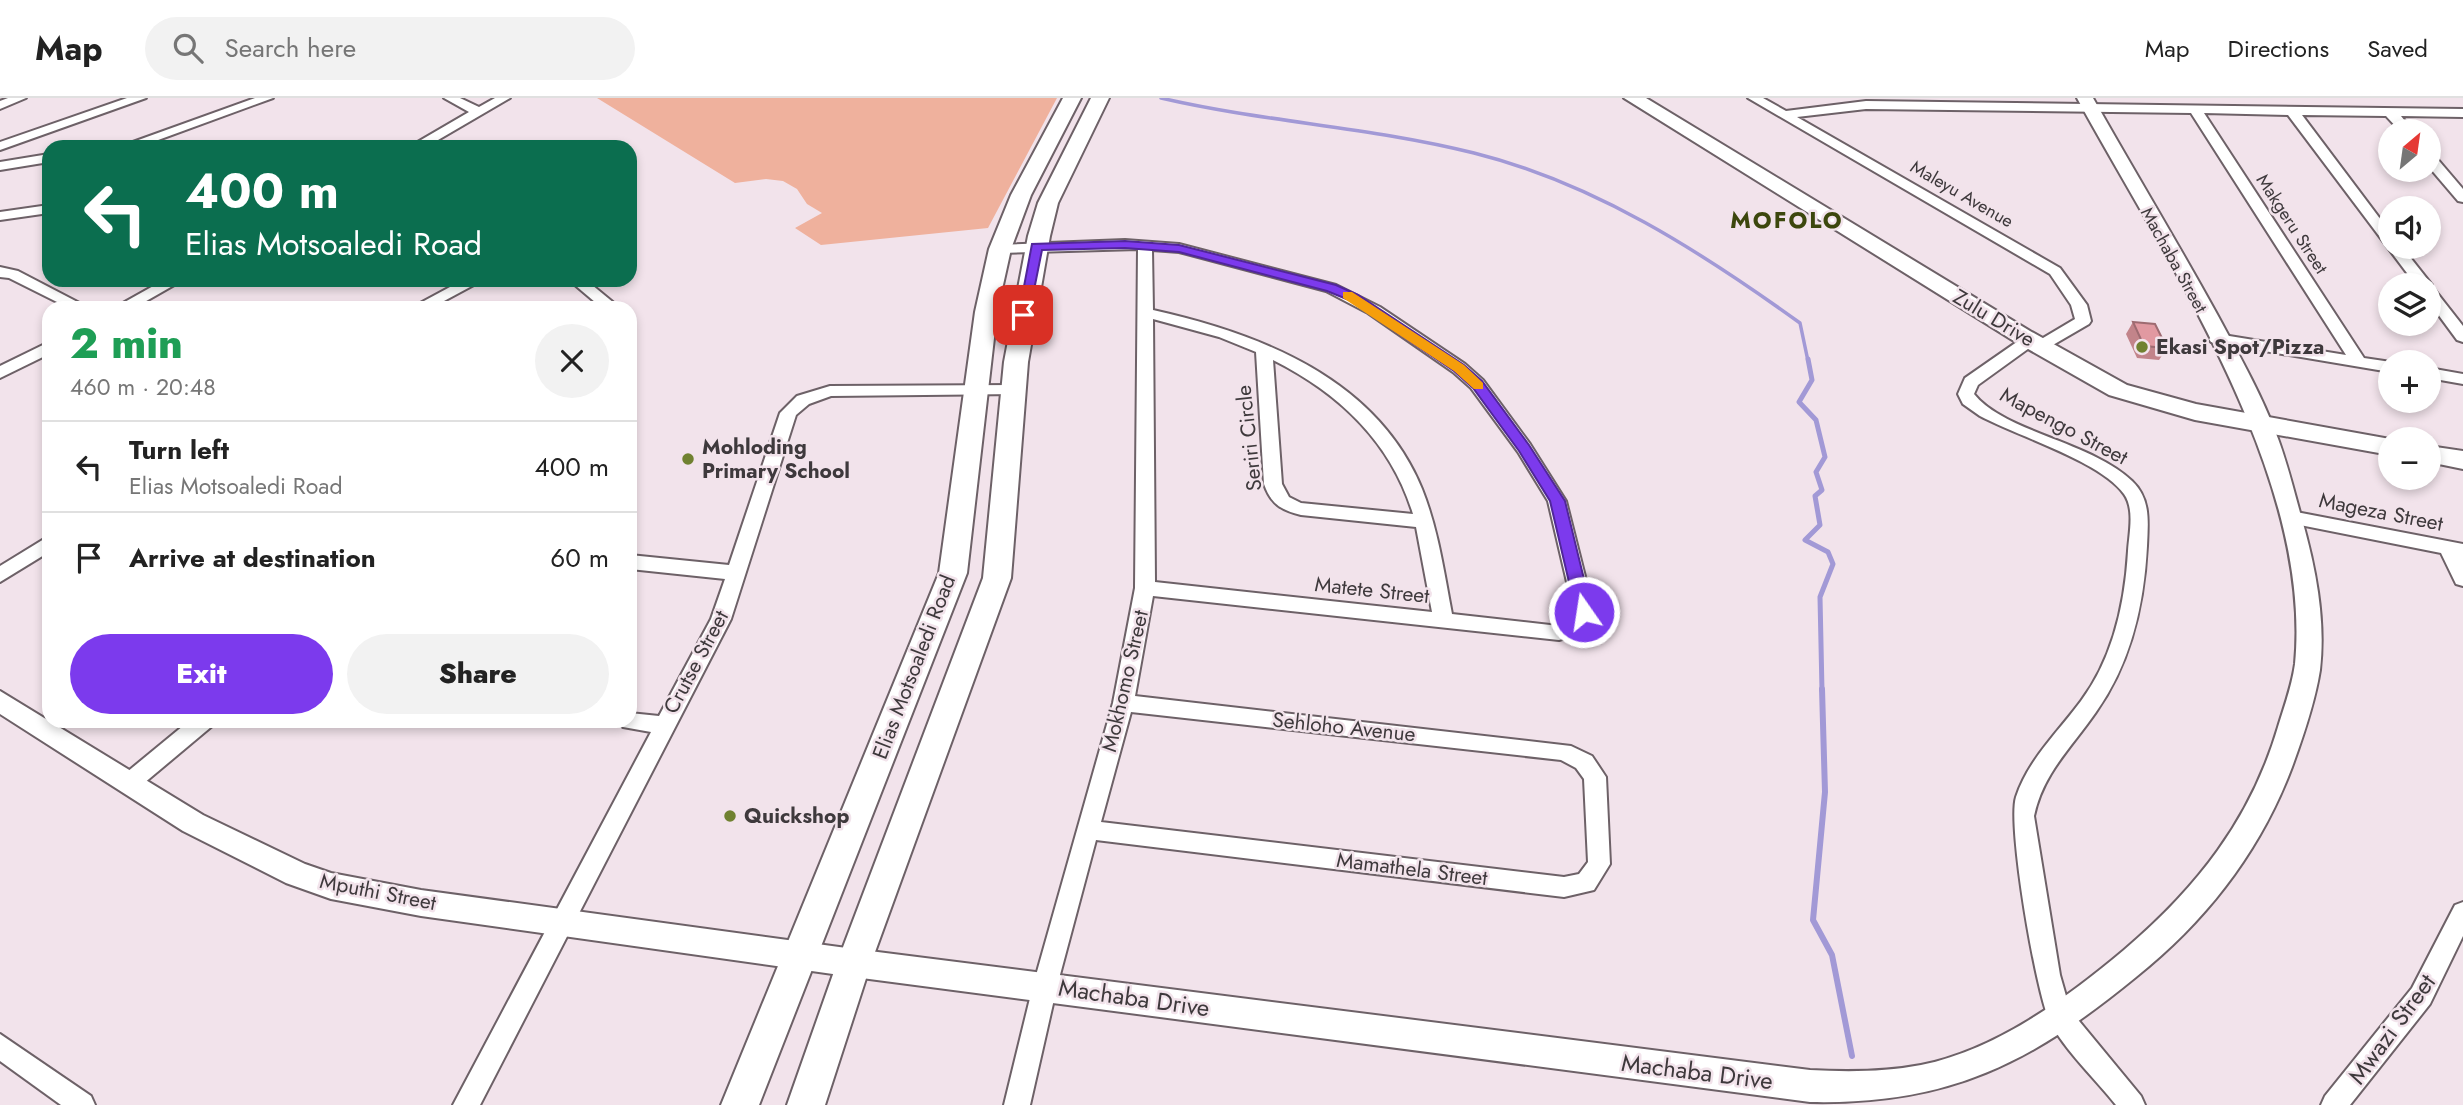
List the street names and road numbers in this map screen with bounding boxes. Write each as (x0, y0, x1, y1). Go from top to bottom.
street label: Maleyu Avenue (1906, 154, 2018, 234)
street label: Makgeru Street (2250, 169, 2334, 280)
street label: Machaba Street (2134, 202, 2214, 318)
street label: Zulu Drive (1947, 282, 2041, 354)
street label: Mapengo Street (1995, 380, 2133, 472)
street label: Seriri Circle (1229, 383, 1269, 492)
street label: Mageza Street (2316, 485, 2446, 539)
street label: Matete Street (1313, 569, 1431, 611)
street label: Elias Motsoaledi Road (865, 571, 963, 763)
street label: Crutse Street (656, 605, 736, 719)
street label: Mokhomo Street (1094, 607, 1156, 755)
street label: Sehloho Avenue (1271, 705, 1417, 749)
street label: Mamathela Street (1335, 845, 1489, 893)
street label: Mputhi Street (317, 866, 439, 918)
street label: Mwazi Street (2340, 966, 2444, 1091)
street label: Machaba Drive (1056, 970, 1212, 1025)
street label: Machaba Drive (1619, 1045, 1775, 1098)

